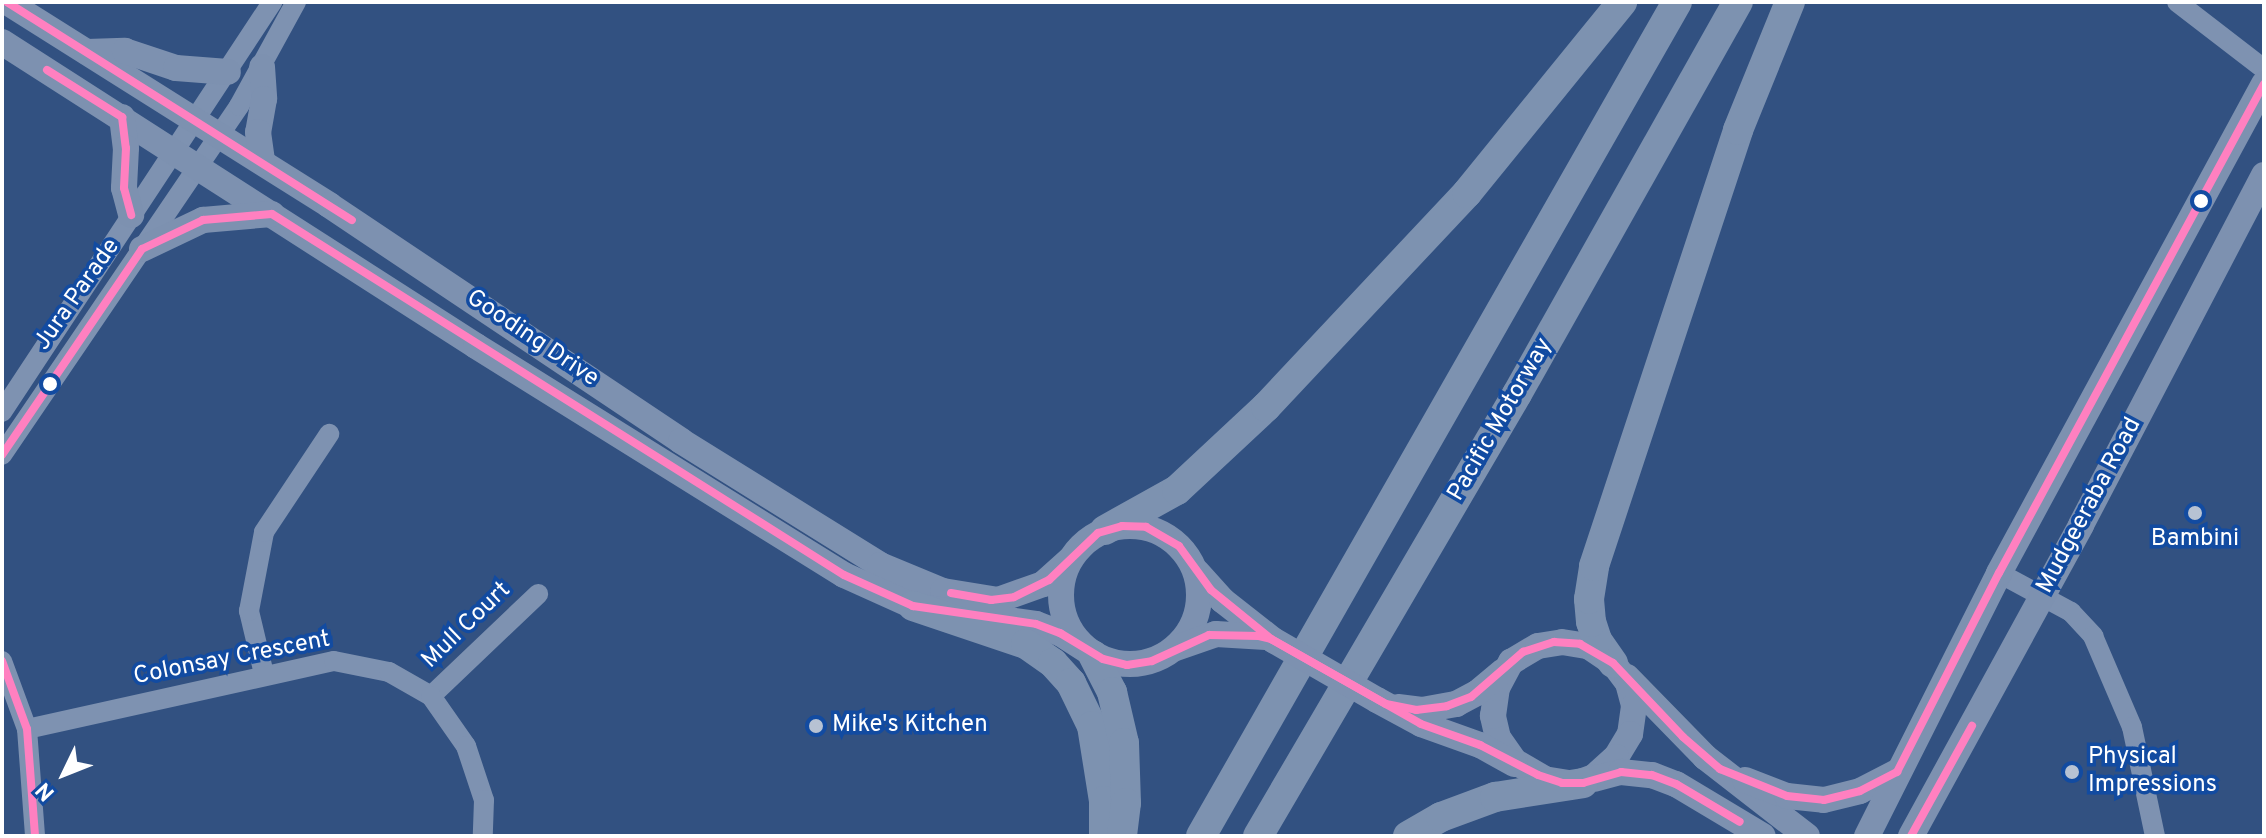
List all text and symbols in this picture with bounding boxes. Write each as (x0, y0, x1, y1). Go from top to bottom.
unlabelled marker (2193, 193, 2209, 209)
street label: Jura Parade (29, 234, 127, 356)
street label: Gooding Drive (460, 284, 604, 394)
street label: Pacific Motorway (1443, 333, 1559, 507)
unlabelled marker (42, 376, 58, 392)
street label: Mudgeeraba Road (2031, 413, 2149, 599)
marker: Bambini (2186, 504, 2204, 522)
place label: Bambini (2151, 526, 2239, 554)
street label: Mull Court (417, 577, 517, 675)
street label: Colonsay Crescent (131, 626, 333, 692)
place label: Mike's Kitchen (832, 712, 988, 740)
marker: Mike's Kitchen (807, 717, 825, 735)
north arrow (24, 734, 104, 814)
place label: Physical Impressions (2088, 744, 2217, 800)
marker: Physical Impressions (2063, 763, 2081, 781)
text: N (31, 776, 61, 806)

